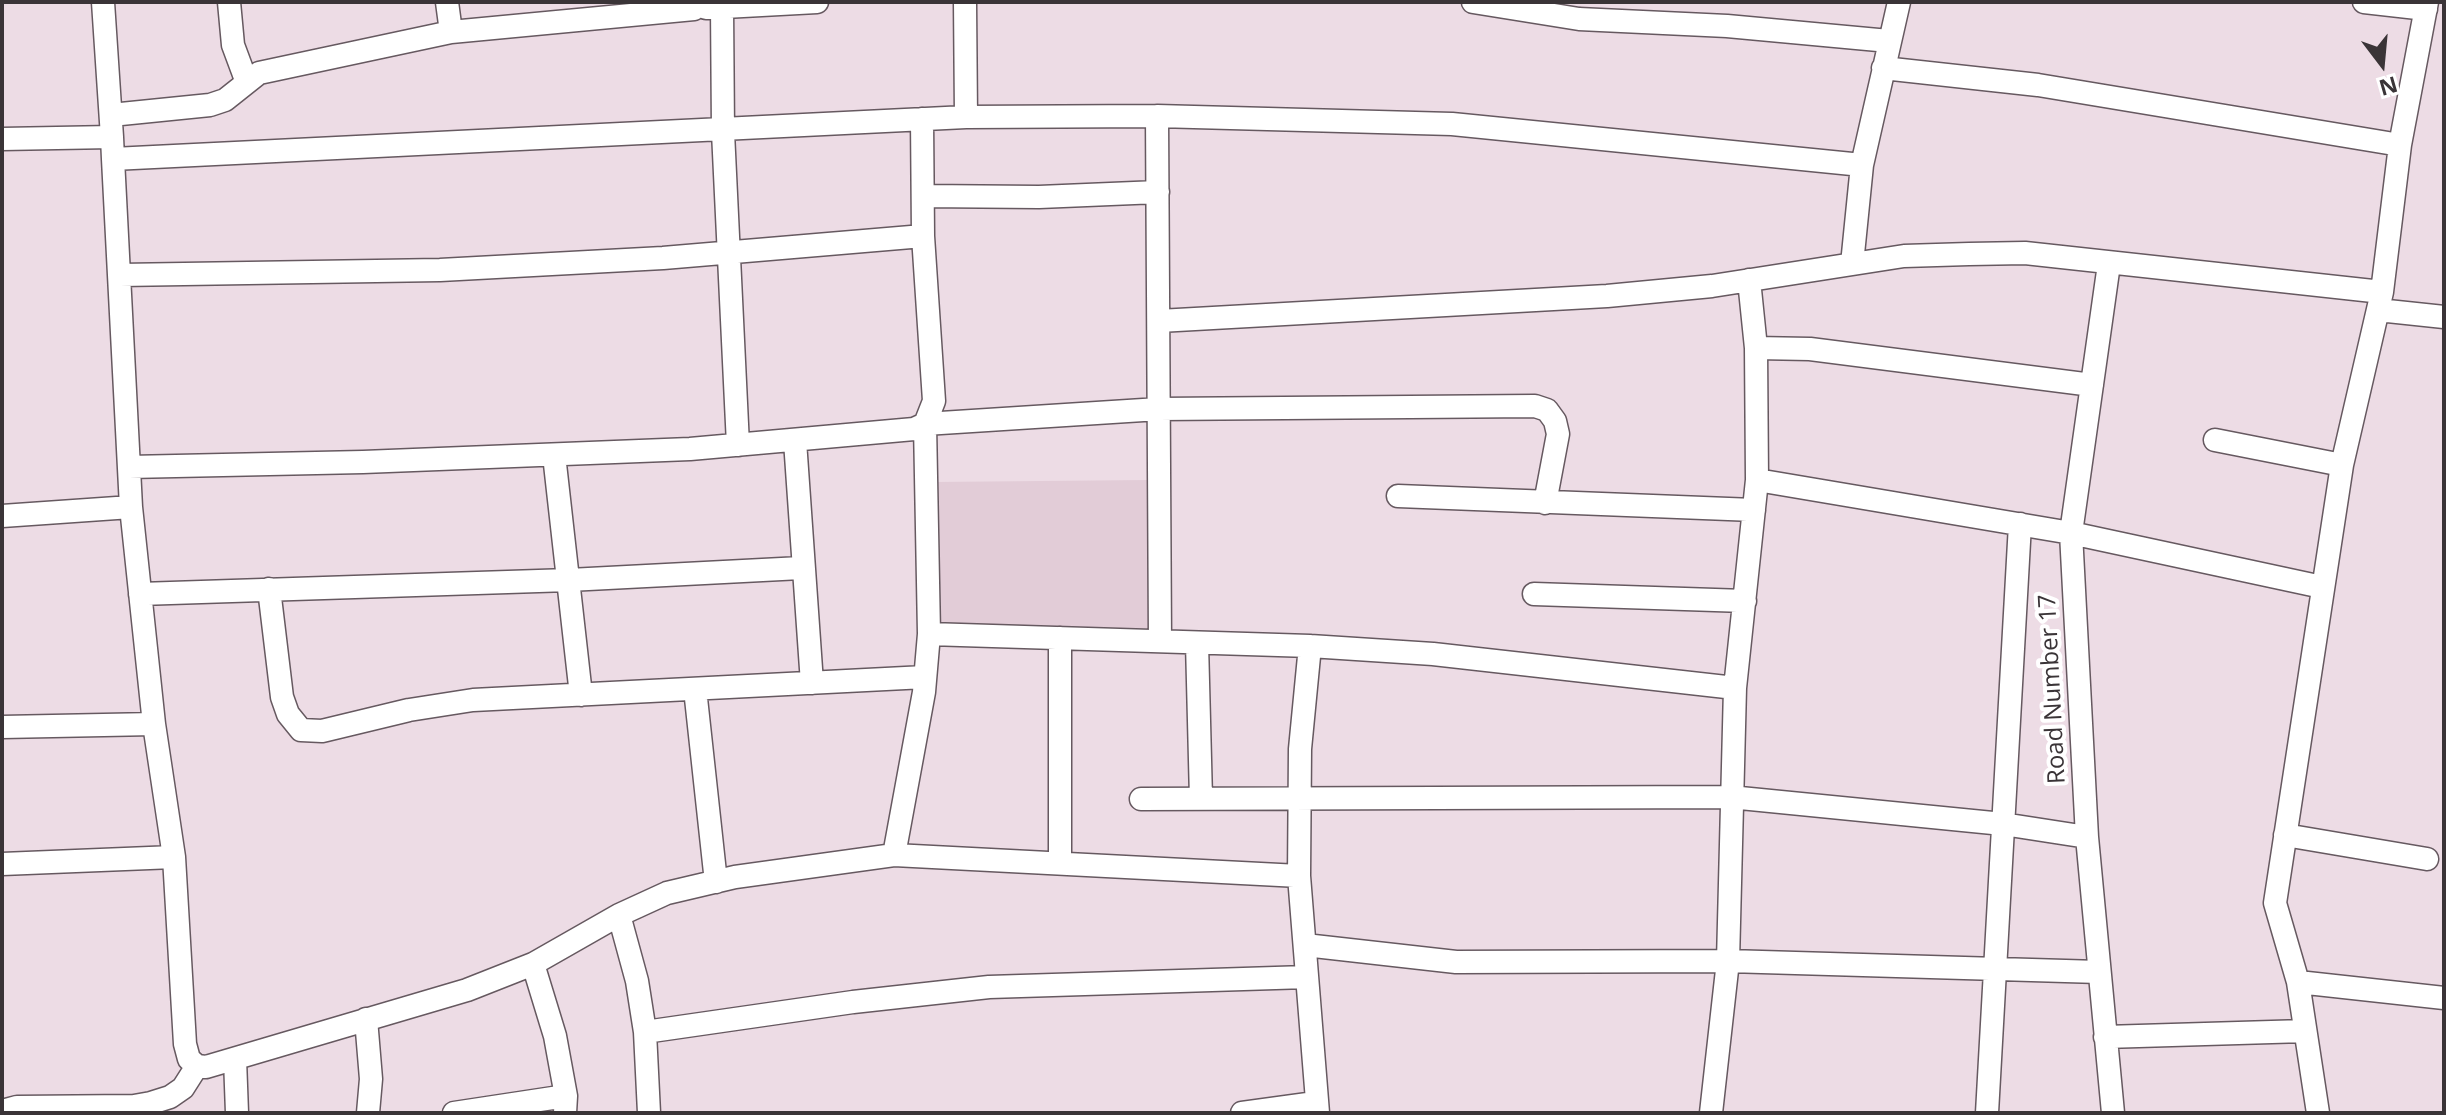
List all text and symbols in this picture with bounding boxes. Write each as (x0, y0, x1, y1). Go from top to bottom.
north arrow (2342, 24, 2422, 104)
text: N (2376, 70, 2401, 104)
street label: Road Number 17 (2034, 593, 2072, 785)

